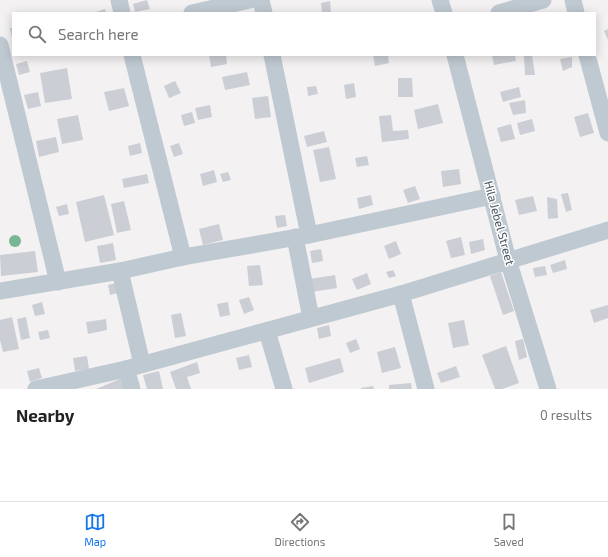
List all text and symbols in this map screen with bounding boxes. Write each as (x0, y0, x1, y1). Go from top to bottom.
search box (12, 12, 596, 56)
icon: search (26, 23, 48, 45)
text: Search here (58, 25, 139, 43)
street label: Hila Jebel Street (482, 179, 518, 267)
text: Nearby (16, 405, 74, 425)
text: 0 results (540, 407, 592, 423)
tab: Map (84, 511, 106, 548)
tab: Directions (275, 511, 325, 548)
tab: Saved (494, 511, 524, 548)

